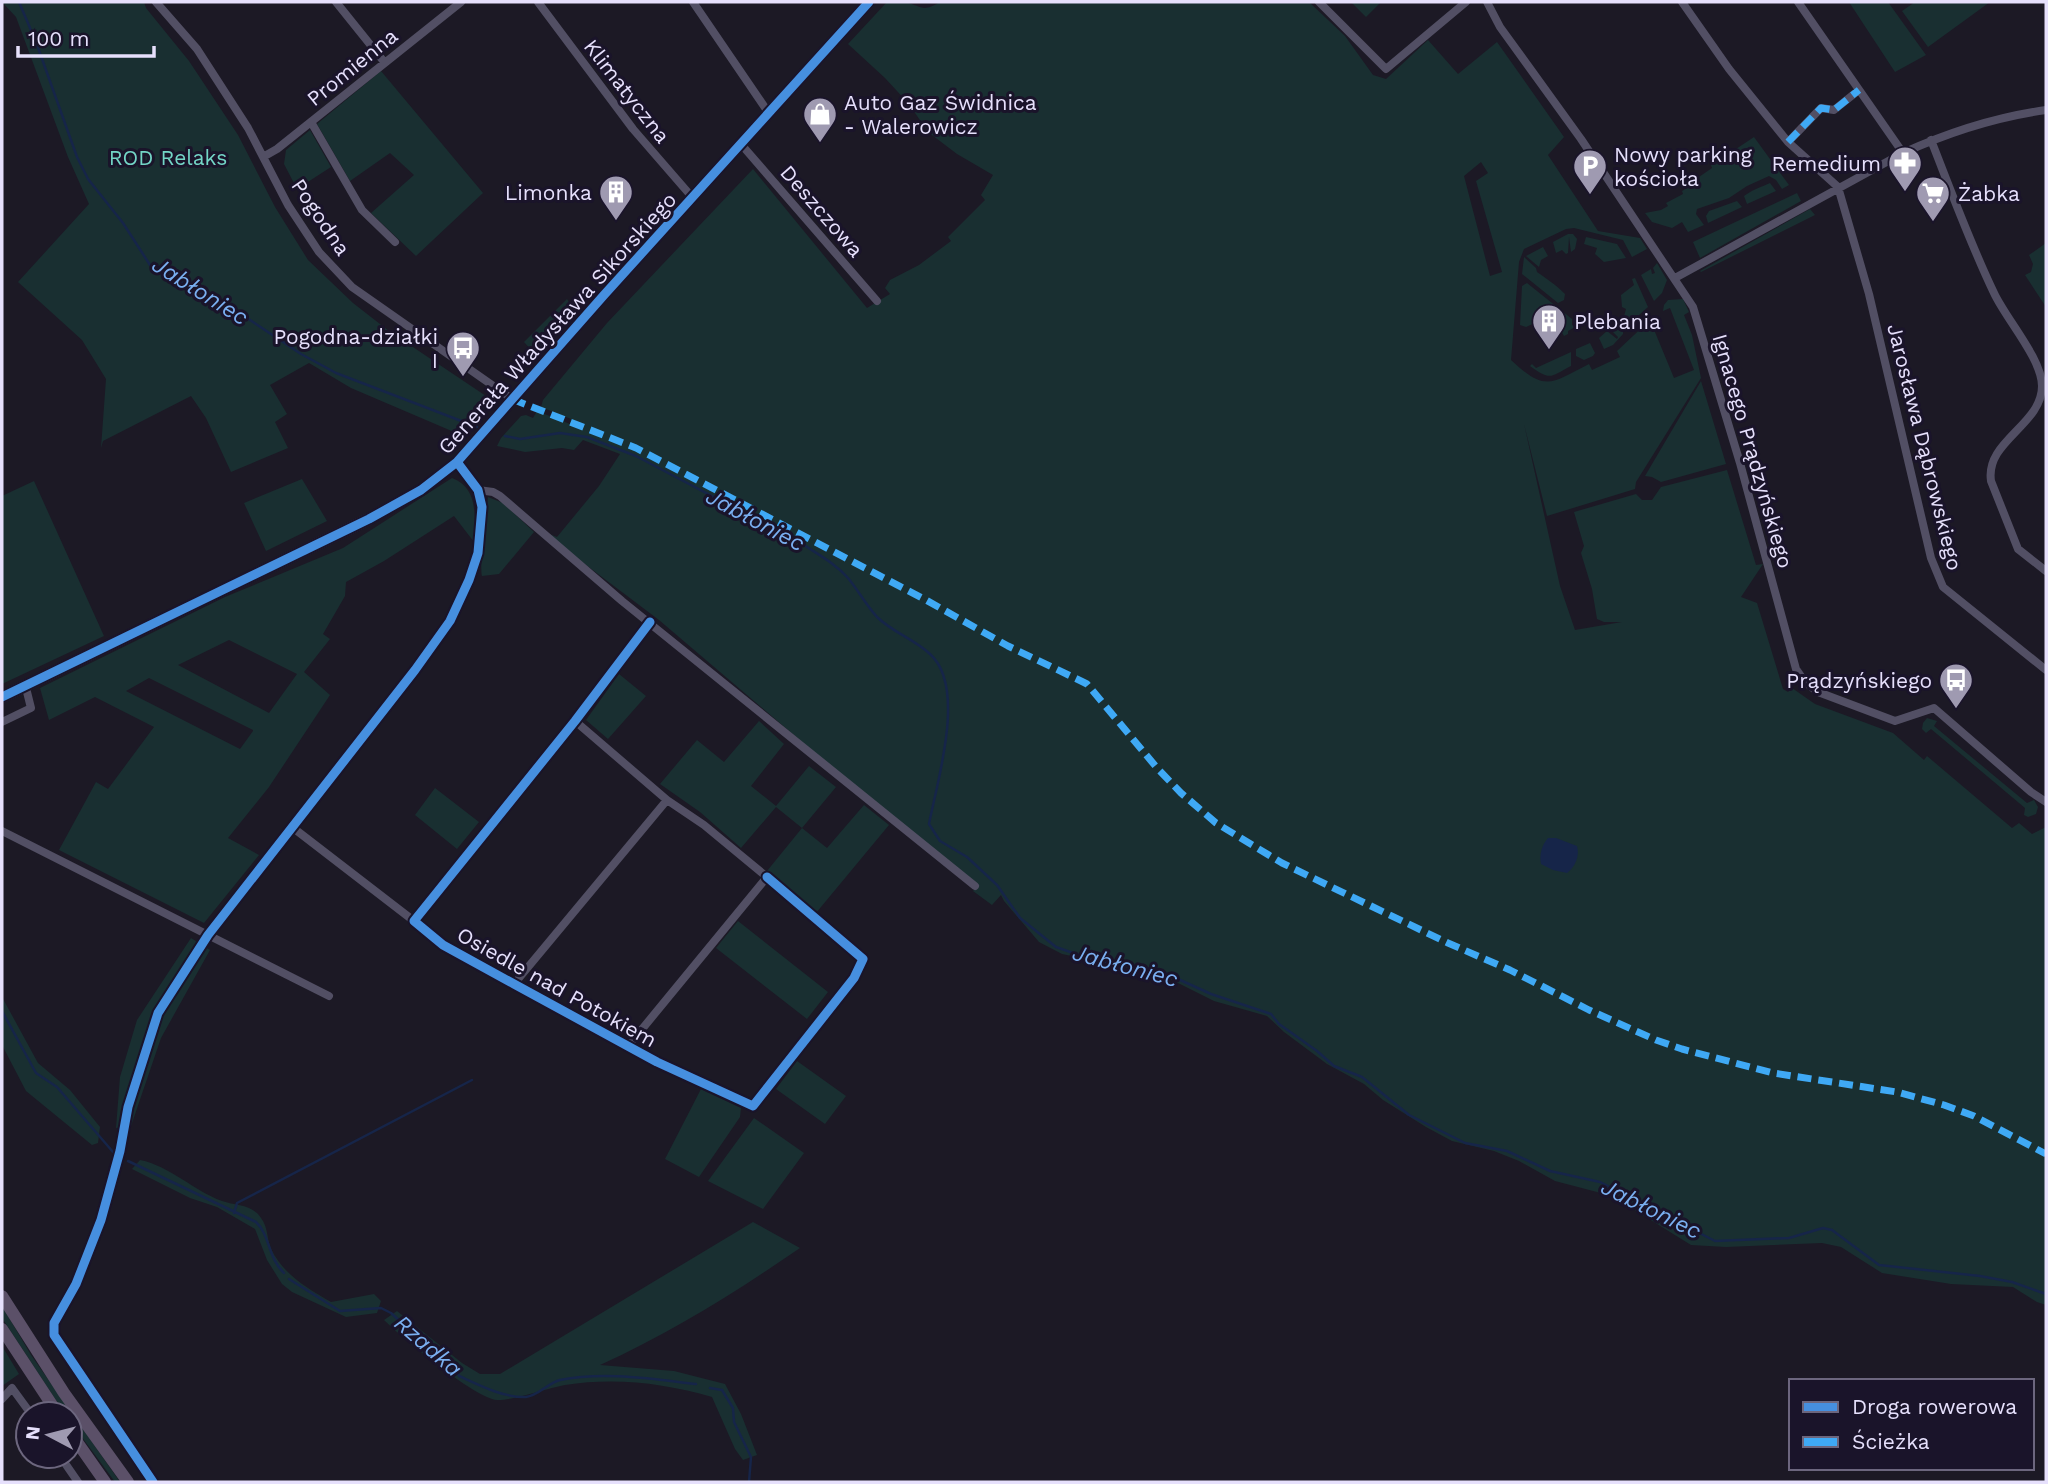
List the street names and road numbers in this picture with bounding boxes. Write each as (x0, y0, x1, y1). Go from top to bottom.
street label: Promienna (302, 23, 402, 111)
street label: Klimatyczna (579, 34, 675, 148)
street label: Deszczowa (775, 160, 869, 262)
street label: Pogodna (286, 174, 356, 260)
street label: Generała Władysława Sikorskiego (433, 187, 681, 459)
street label: Jarosława Dąbrowskiego (1882, 321, 1968, 573)
street label: Ignacego Prądzyńskiego (1708, 331, 1798, 571)
street label: Osiedle nad Potokiem (453, 922, 661, 1052)

